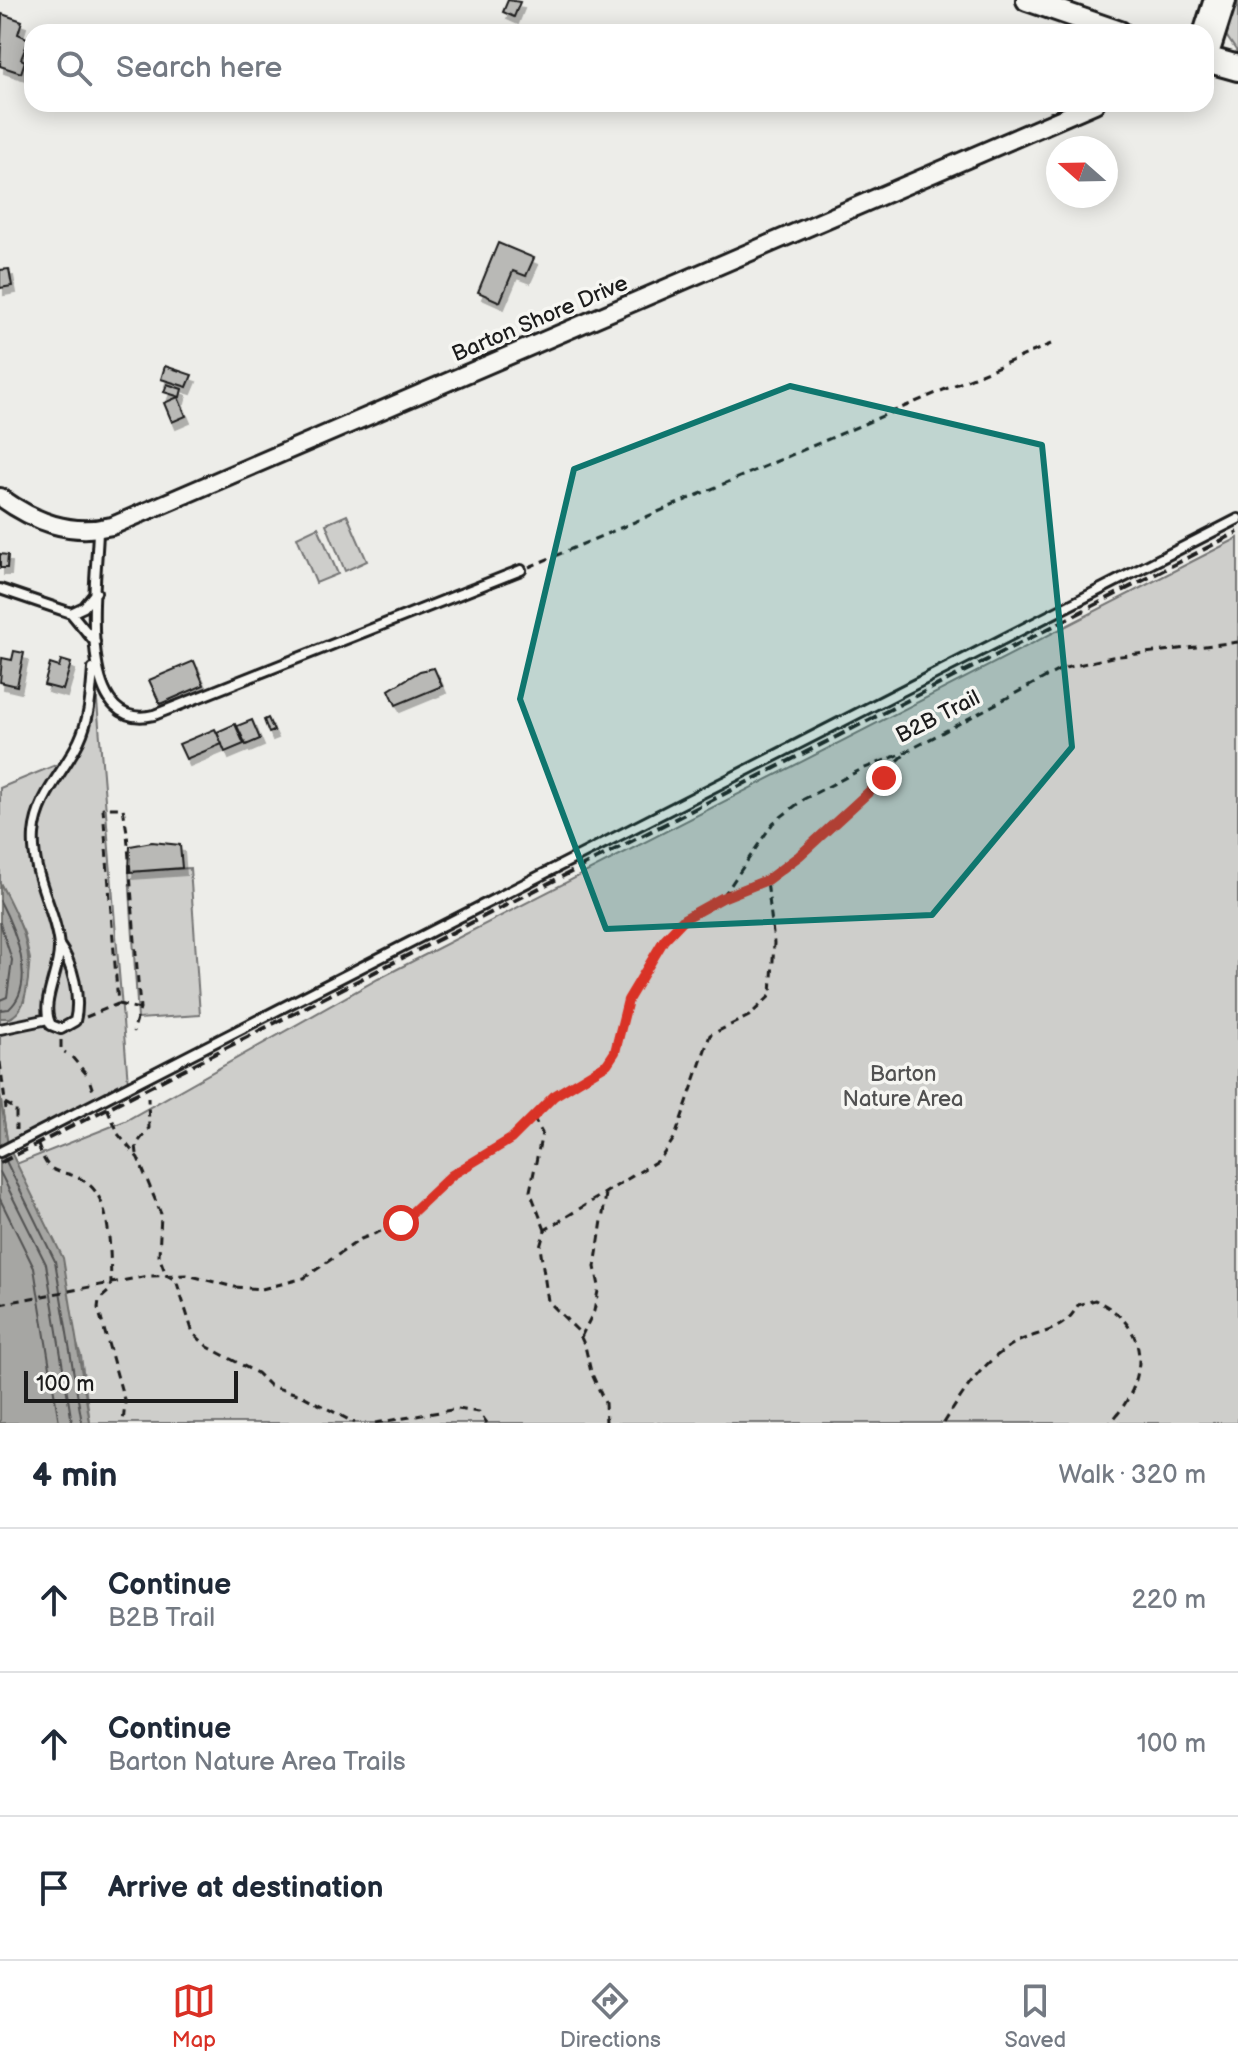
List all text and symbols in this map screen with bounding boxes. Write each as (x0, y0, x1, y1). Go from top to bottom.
search box (24, 24, 1214, 112)
icon: search (52, 46, 96, 90)
text: Search here (116, 50, 282, 86)
north arrow (1046, 136, 1118, 208)
street label: Barton Shore Drive (448, 270, 632, 368)
street label: B2B Trail (892, 684, 984, 750)
route end (866, 760, 902, 796)
park label: Barton Nature Area (843, 1061, 963, 1113)
route start (383, 1205, 419, 1241)
scale bar (24, 1367, 238, 1403)
text: 100 m (36, 1371, 95, 1398)
text: 4 min (32, 1455, 118, 1496)
text: Walk · 320 m (1058, 1460, 1206, 1491)
text: Continue (108, 1567, 231, 1603)
icon: ahead (32, 1578, 76, 1622)
text: 220 m (1132, 1585, 1206, 1616)
text: B2B Trail (108, 1603, 215, 1634)
text: Continue (108, 1711, 231, 1747)
icon: ahead (32, 1722, 76, 1766)
text: 100 m (1137, 1729, 1206, 1760)
text: Barton Nature Area Trails (108, 1747, 406, 1778)
icon: arrive (32, 1866, 76, 1910)
text: Arrive at destination (108, 1870, 384, 1906)
tab: Map (172, 1979, 216, 2054)
tab: Directions (560, 1979, 661, 2054)
tab: Saved (1004, 1979, 1066, 2054)

